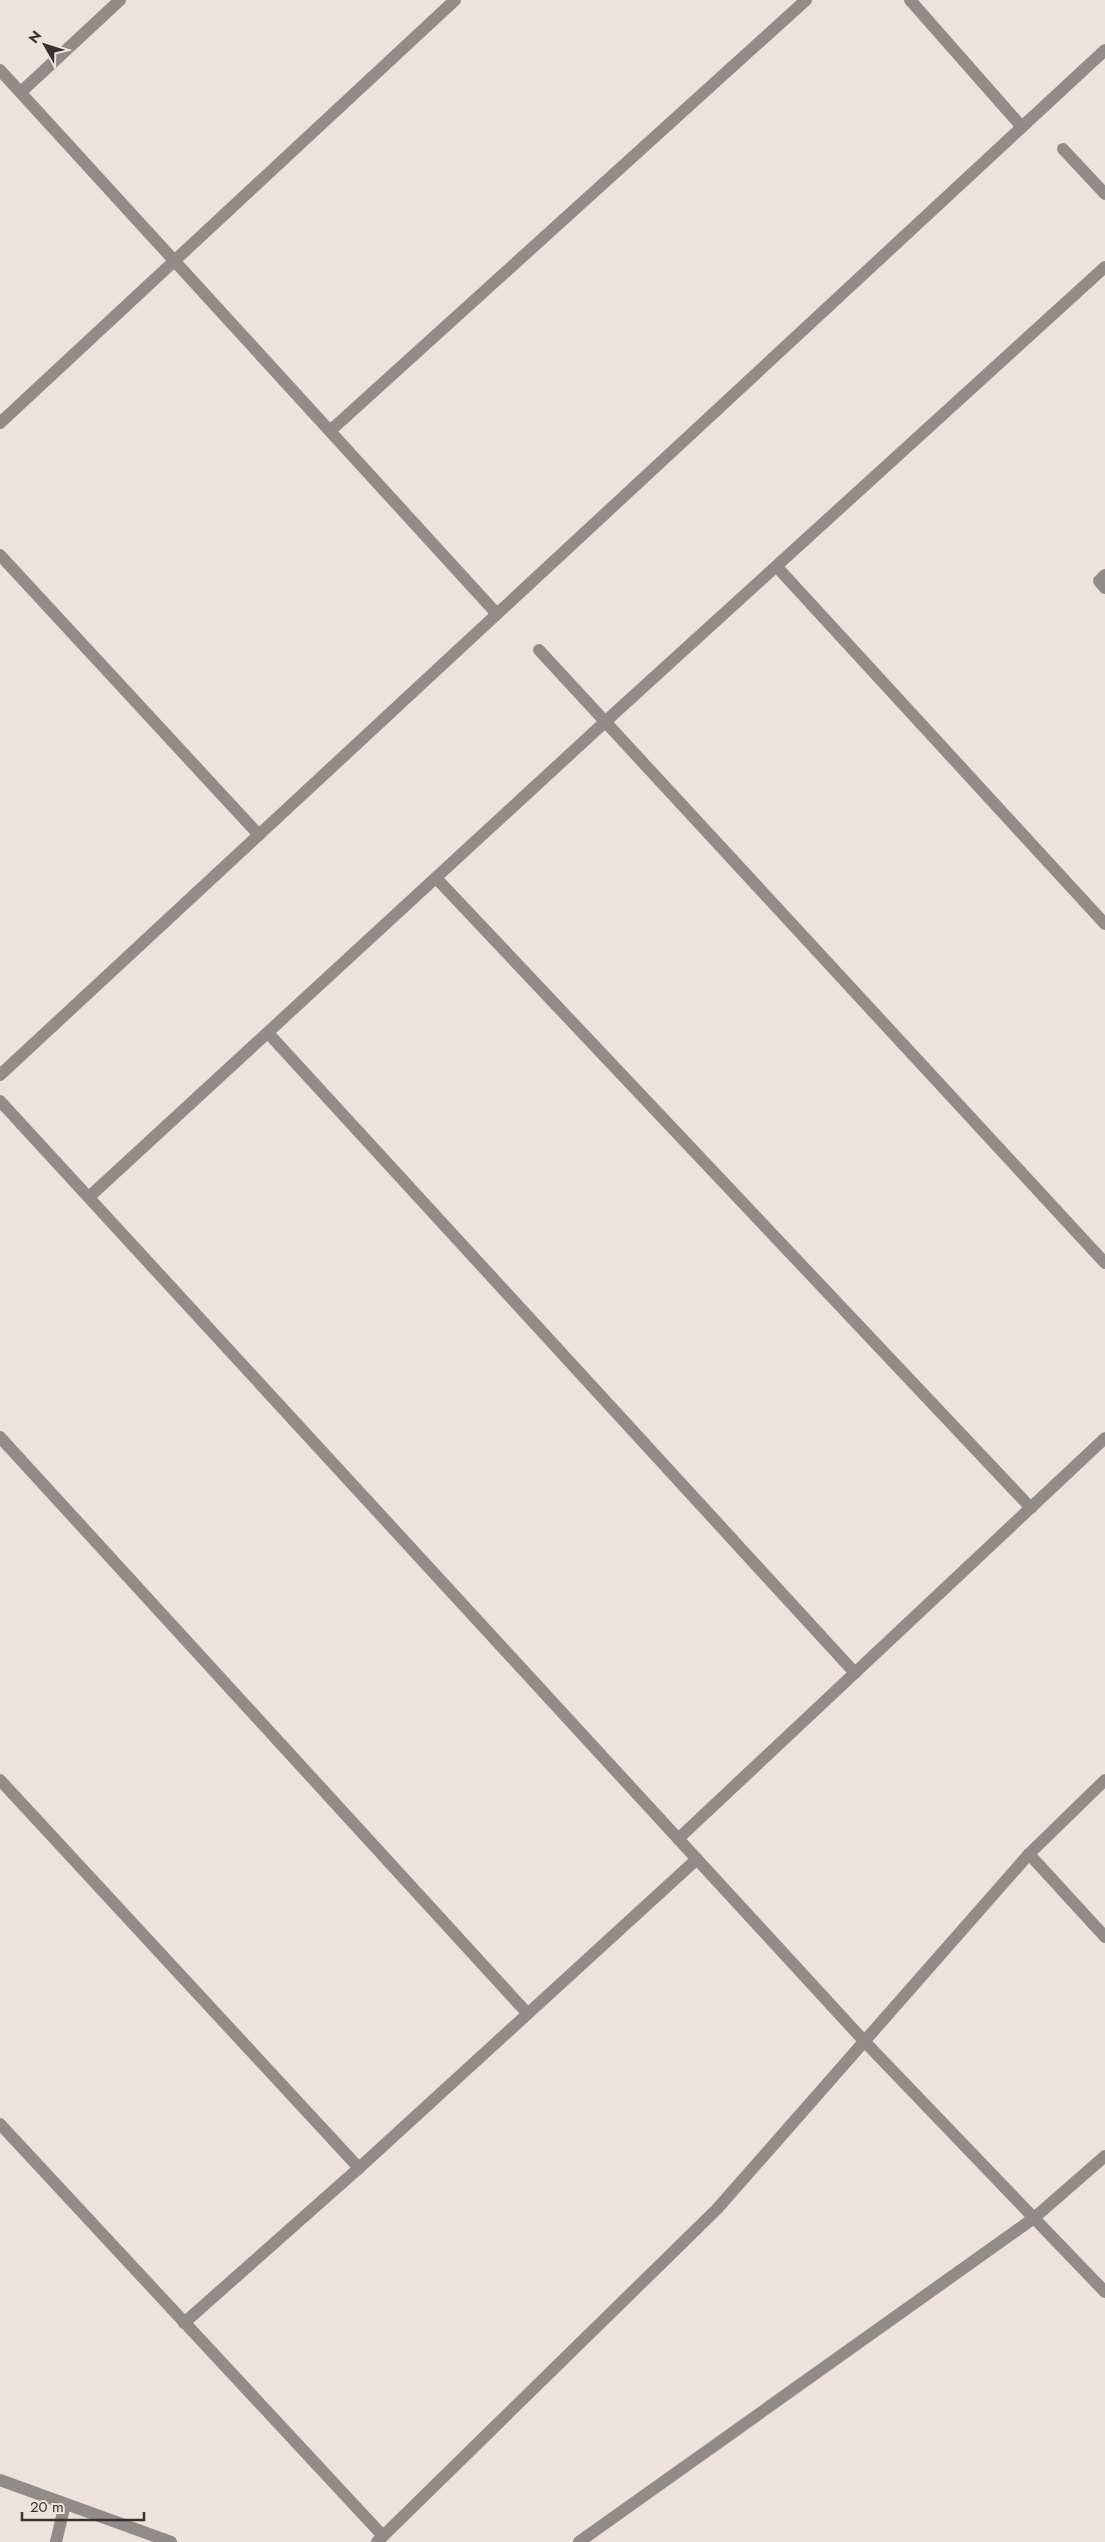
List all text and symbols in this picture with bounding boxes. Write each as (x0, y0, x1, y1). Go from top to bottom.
north arrow (20, 20, 70, 70)
text: N (24, 26, 46, 47)
scale bar (22, 2490, 145, 2522)
text: 20 m (30, 2496, 64, 2518)

